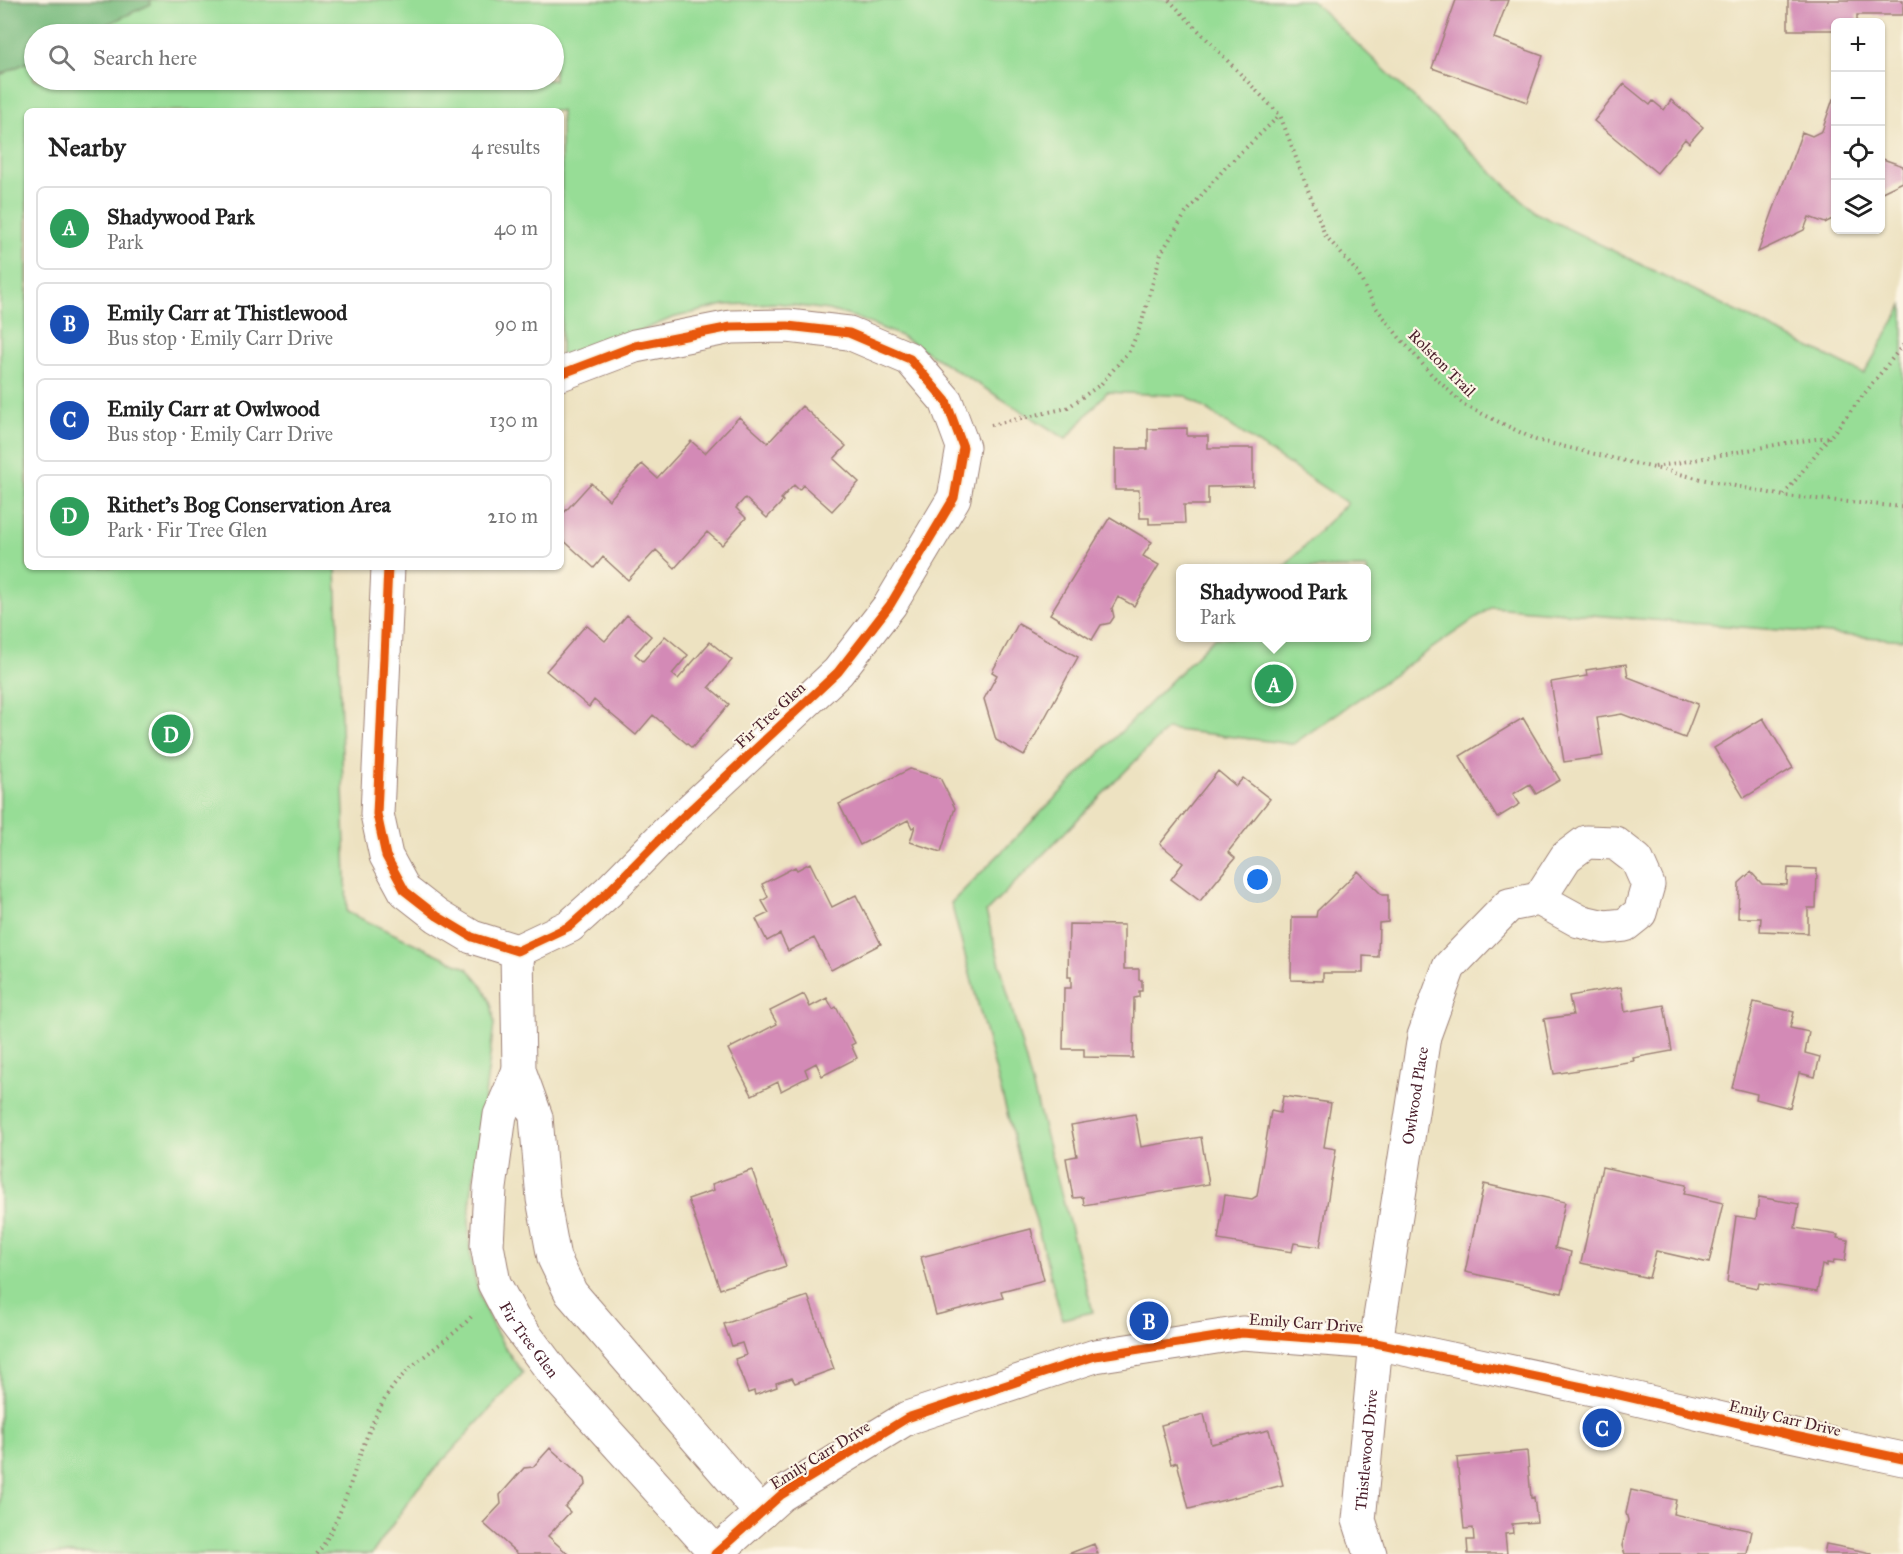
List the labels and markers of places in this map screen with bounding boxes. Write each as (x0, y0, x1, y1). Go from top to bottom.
pin: A (1254, 662, 1294, 706)
pin: D (152, 712, 190, 756)
pin: B (1130, 1298, 1168, 1344)
pin: C (1582, 1406, 1622, 1450)

